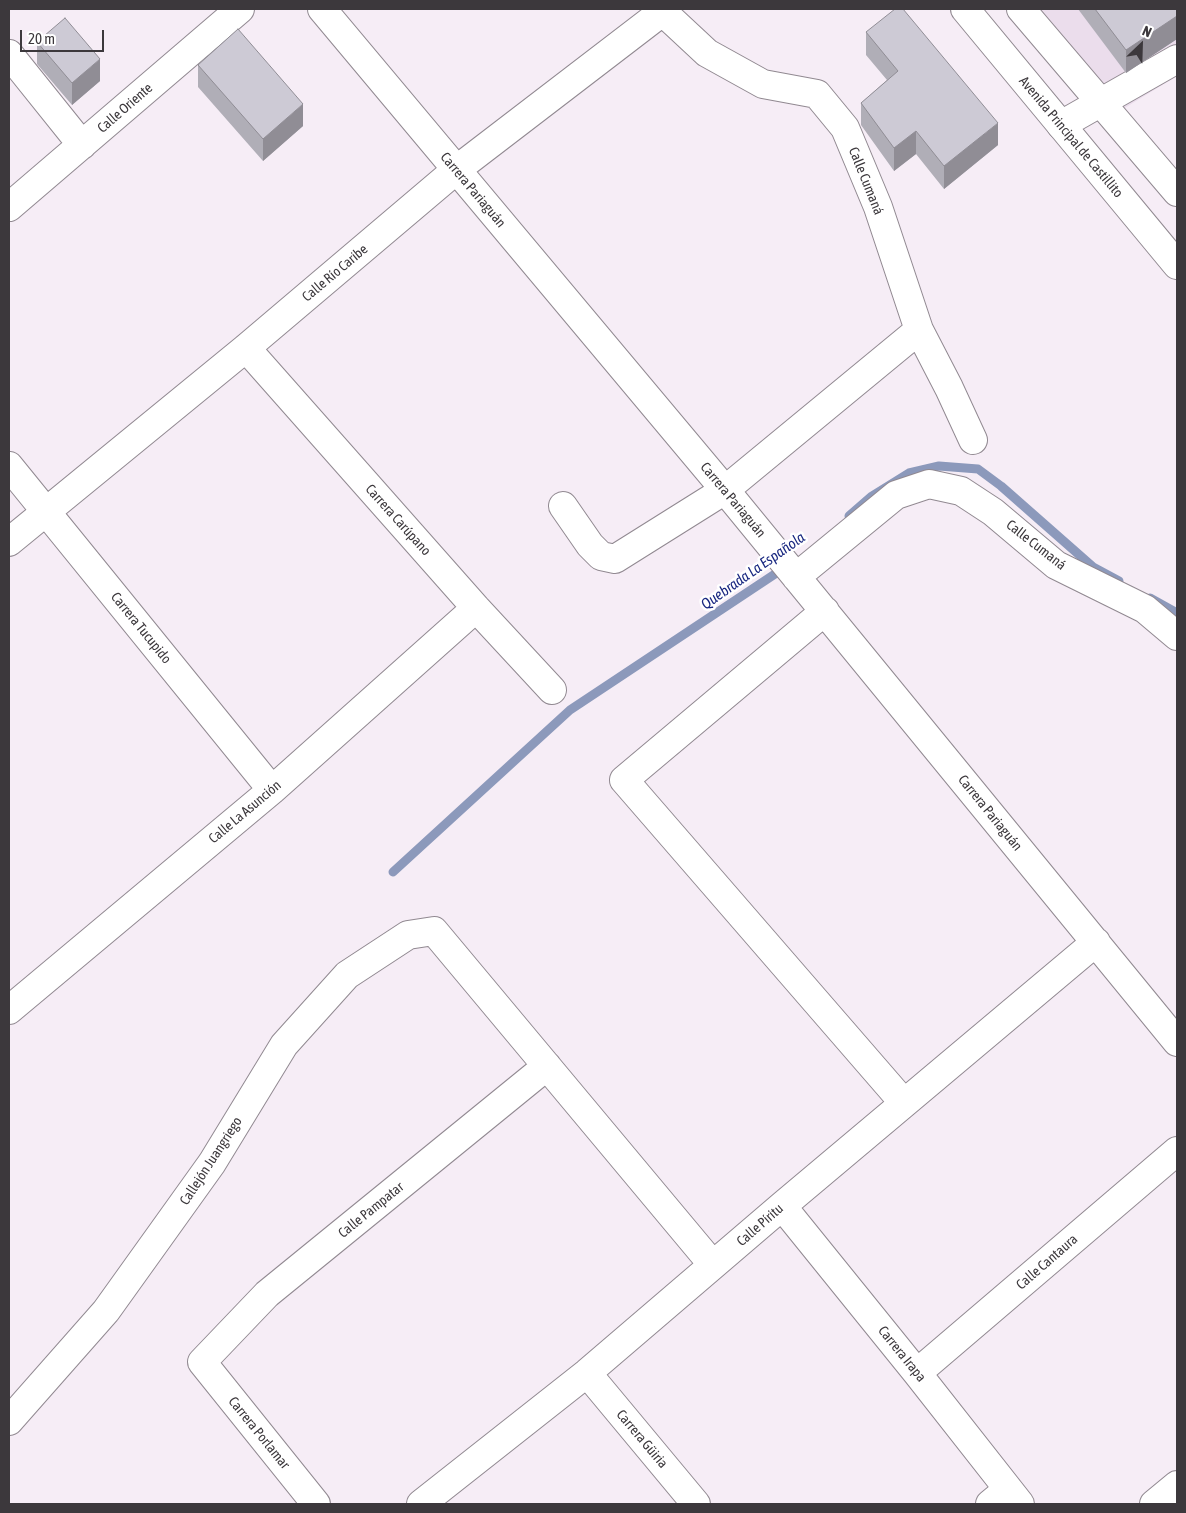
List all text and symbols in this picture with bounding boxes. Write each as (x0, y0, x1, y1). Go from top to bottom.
scale bar (22, 20, 106, 52)
north arrow (1116, 20, 1166, 70)
text: N (1140, 22, 1154, 40)
text: 20 m (28, 30, 55, 47)
street label: Avenida Principal de Castillito (1015, 73, 1127, 201)
street label: Calle Oriente (94, 80, 156, 136)
street label: Calle Cumaná (845, 145, 887, 217)
street label: Carrera Pariaguán (437, 149, 509, 231)
street label: Calle Río Caribe (299, 241, 371, 305)
street label: Carrera Pariaguán (697, 459, 769, 541)
street label: Carrera Carúpano (362, 481, 434, 559)
street label: Calle Cumaná (1003, 516, 1069, 574)
water label: Quebrada La Española (698, 528, 808, 614)
street label: Carrera Tucupido (107, 589, 175, 667)
street label: Carrera Pariaguán (954, 772, 1026, 854)
street label: Calle La Asunción (205, 777, 285, 847)
street label: Callejón Juangriego (176, 1114, 246, 1208)
street label: Calle Pampatar (335, 1179, 407, 1241)
street label: Calle Píritu (733, 1200, 787, 1250)
street label: Calle Cantaura (1013, 1231, 1081, 1293)
street label: Carrera Irapa (874, 1323, 930, 1385)
street label: Carrera Porlamar (225, 1393, 293, 1473)
street label: Carrera Güiria (613, 1406, 671, 1472)

